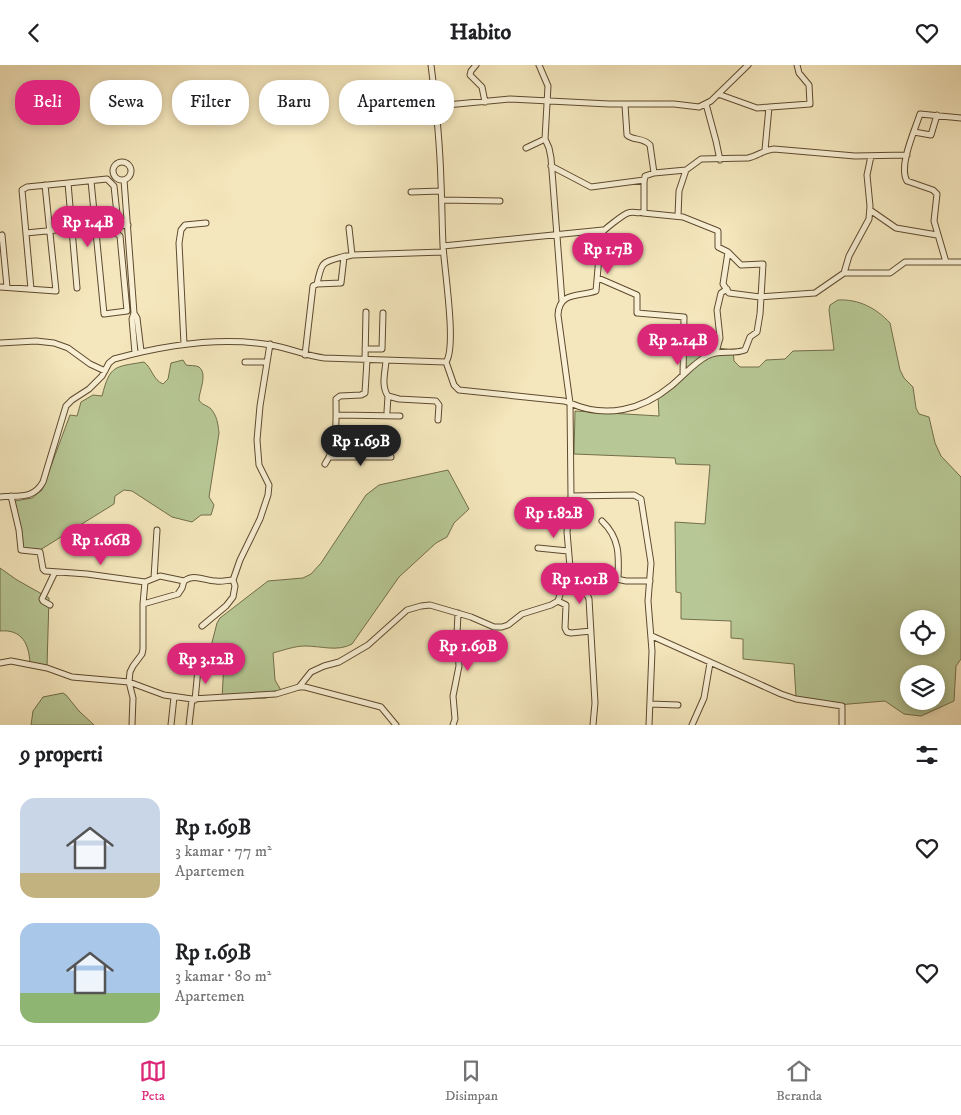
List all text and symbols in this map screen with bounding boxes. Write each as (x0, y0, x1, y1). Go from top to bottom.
icon: back (20, 19, 48, 47)
text: Habito (450, 19, 511, 46)
icon: heart (913, 19, 941, 47)
chip: Beli (15, 80, 80, 125)
chip: Sewa (90, 80, 162, 125)
chip: Filter (172, 80, 249, 125)
chip: Baru (259, 80, 329, 125)
chip: Apartemen (339, 80, 454, 125)
pin: Rp 1.4B (42, 205, 134, 248)
text: Rp 1.4B (62, 212, 114, 232)
pin: Rp 1.7B (562, 233, 654, 275)
text: Rp 1.7B (583, 239, 633, 259)
pin: Rp 2.14B (626, 323, 730, 366)
text: Rp 2.14B (648, 330, 708, 350)
pin: Rp 1.69B (309, 425, 413, 467)
text: Rp 1.69B (332, 431, 390, 451)
pin: Rp 1.82B (502, 497, 606, 539)
text: Rp 1.82B (525, 503, 583, 523)
pin: Rp 1.66B (49, 523, 153, 566)
text: Rp 1.66B (72, 530, 130, 550)
pin: Rp 1.01B (528, 563, 632, 605)
text: Rp 1.01B (552, 569, 608, 589)
map controls (900, 610, 945, 710)
button: locate (900, 610, 945, 655)
pin: Rp 1.69B (416, 629, 520, 672)
text: Rp 1.69B (439, 636, 497, 656)
pin: Rp 3.12B (154, 643, 258, 685)
text: Rp 3.12B (178, 649, 234, 669)
button: layers (900, 665, 945, 710)
icon: filters (913, 741, 941, 769)
text: 9 properti (20, 742, 103, 768)
text: Rp 1.69B (175, 815, 251, 841)
icon: home (60, 818, 120, 878)
icon: heart (913, 834, 941, 862)
text: 3 kamar · 77 m² (175, 841, 272, 861)
text: Apartemen (175, 861, 245, 881)
text: Rp 1.69B (175, 940, 251, 966)
icon: home (60, 943, 120, 1003)
icon: heart (913, 959, 941, 987)
text: 3 kamar · 80 m² (175, 966, 271, 986)
text: Apartemen (175, 986, 245, 1006)
tab: Peta (139, 1057, 167, 1105)
tab: Disimpan (445, 1057, 498, 1105)
tab: Beranda (776, 1057, 822, 1105)

